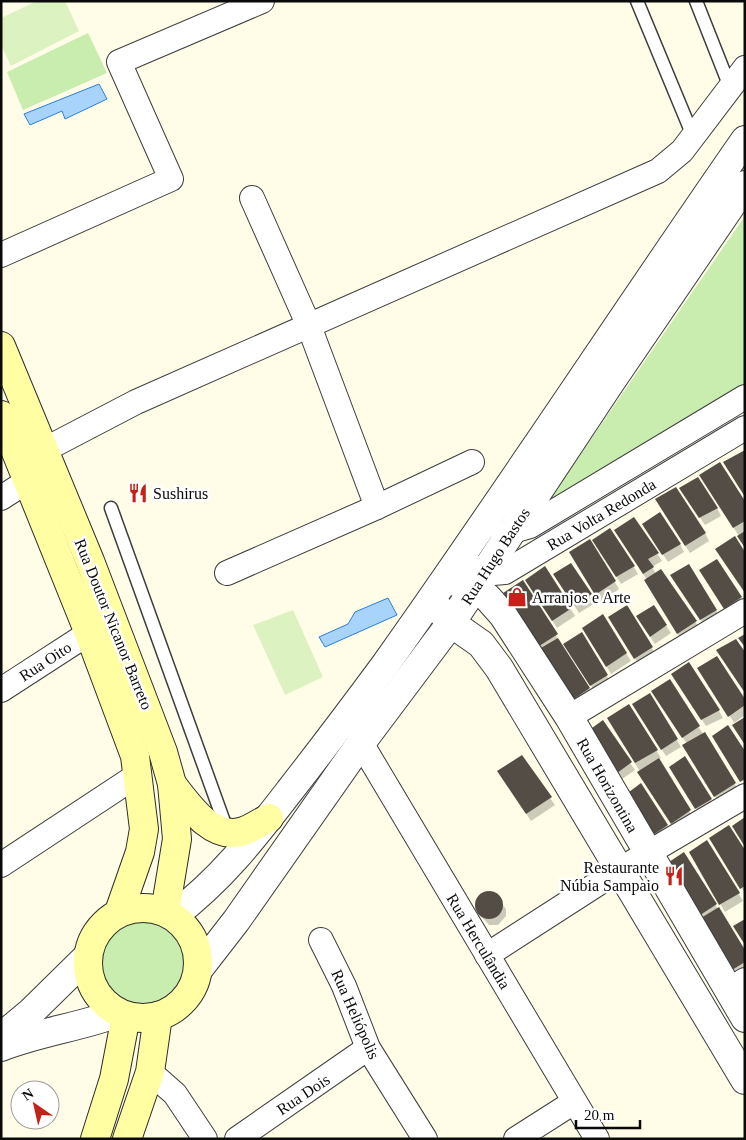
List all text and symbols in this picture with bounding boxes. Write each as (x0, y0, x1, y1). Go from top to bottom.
street label: Rua Volta Redonda (544, 475, 659, 554)
restaurant icon: Sushirus (127, 482, 149, 504)
place label: Sushirus (153, 485, 208, 502)
street label: Rua Hugo Bastos (458, 505, 534, 608)
street label: Rua Doutor Nicanor Barreto (71, 536, 156, 712)
shop icon: Arranjos e Arte (506, 586, 528, 608)
place label: Arranjos e Arte (532, 589, 631, 607)
street label: Rua Oito (16, 638, 74, 684)
street label: Rua Horizontina (574, 735, 641, 835)
place label: Restaurante Núbia Sampaio (560, 859, 659, 895)
restaurant icon: Restaurante Núbia Sampaio (663, 865, 685, 887)
street label: Rua Herculândia (443, 891, 514, 992)
street label: Rua Heliópolis (327, 967, 383, 1062)
street label: Rua Dois (274, 1071, 333, 1118)
north arrow (10, 1080, 60, 1130)
text: N (20, 1086, 36, 1104)
scale bar (576, 1098, 640, 1130)
text: 20 m (584, 1107, 615, 1123)

